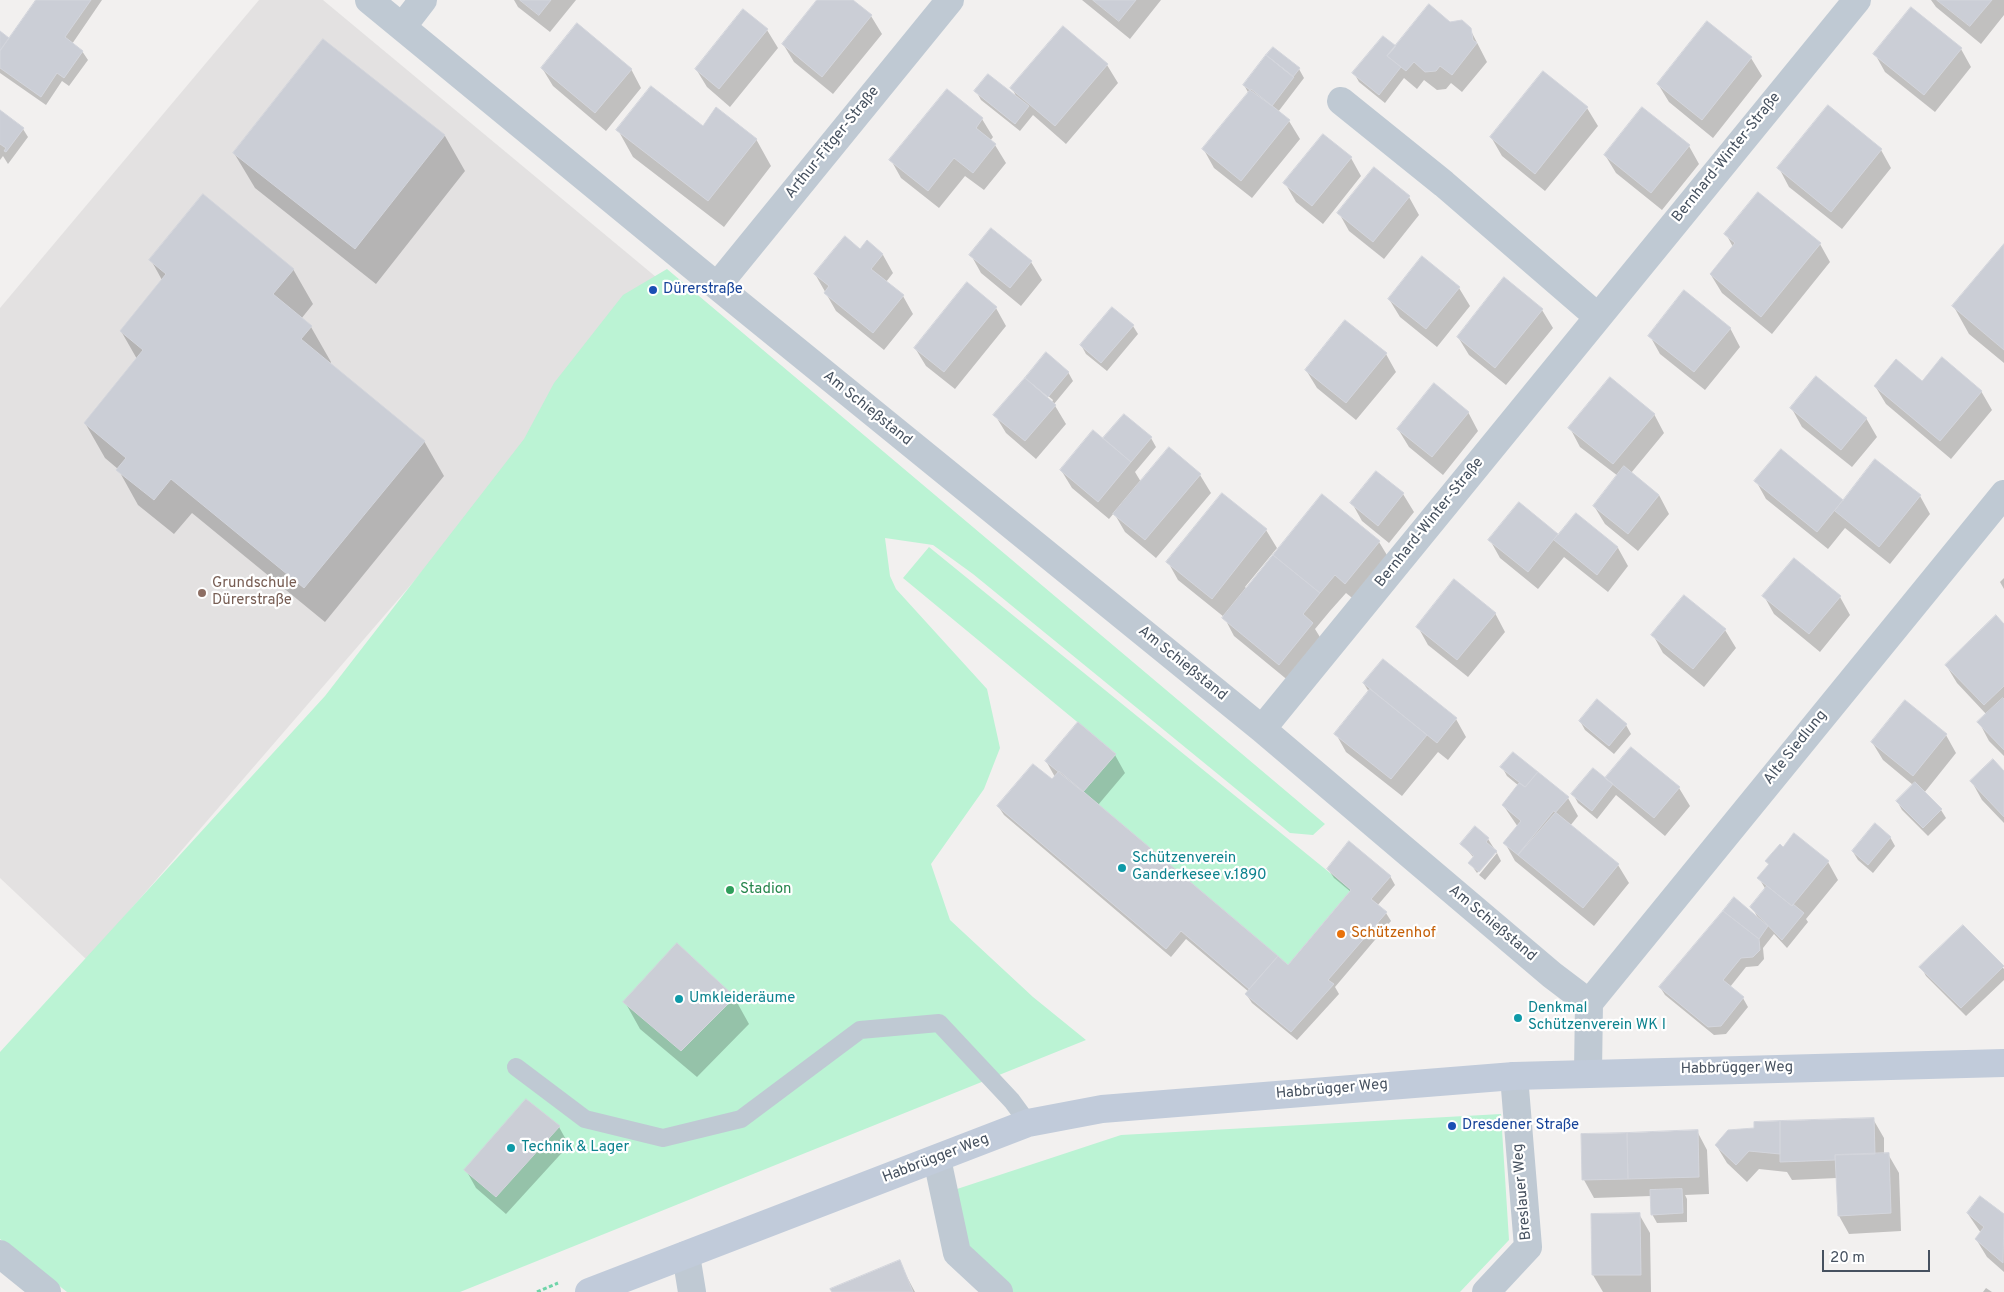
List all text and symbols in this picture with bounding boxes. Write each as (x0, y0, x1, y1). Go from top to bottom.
street label: Arthur-Fitger-Straße (782, 83, 884, 203)
street label: Bernhard-Winter-Straße (1669, 89, 1785, 227)
place label: Dürerstraße (663, 281, 743, 299)
marker: Dürerstraße (647, 284, 659, 296)
street label: Am Schießstand (819, 368, 915, 450)
street label: Bernhard-Winter-Straße (1372, 454, 1488, 592)
place label: Grundschule Dürerstraße (212, 575, 297, 610)
marker: Grundschule Dürerstraße (196, 587, 208, 599)
street label: Am Schießstand (1134, 623, 1230, 705)
street label: Alte Siedlung (1761, 707, 1831, 789)
place label: Schützenverein Ganderkesee v.1890 (1132, 850, 1267, 885)
marker: Schützenverein Ganderkesee v.1890 (1116, 862, 1128, 874)
place label: Stadion (740, 881, 791, 899)
street label: Am Schießstand (1444, 882, 1540, 966)
marker: Stadion (724, 884, 736, 896)
place label: Schützenhof (1351, 925, 1436, 943)
marker: Schützenhof (1335, 928, 1347, 940)
place label: Umkleideräume (689, 990, 795, 1008)
marker: Umkleideräume (673, 993, 685, 1005)
place label: Denkmal Schützenverein WK I (1528, 1000, 1666, 1035)
marker: Denkmal Schützenverein WK I (1512, 1012, 1524, 1024)
street label: Habbrügger Weg (1681, 1059, 1793, 1079)
street label: Habbrügger Weg (1275, 1076, 1389, 1104)
place label: Dresdener Straße (1462, 1117, 1579, 1135)
marker: Dresdener Straße (1446, 1120, 1458, 1132)
street label: Habbrügger Weg (880, 1130, 992, 1188)
place label: Technik & Lager (521, 1139, 629, 1157)
marker: Technik & Lager (505, 1142, 517, 1154)
street label: Breslauer Weg (1510, 1143, 1536, 1241)
scale bar (1824, 1240, 1932, 1272)
text: 20 m (1830, 1249, 1865, 1268)

